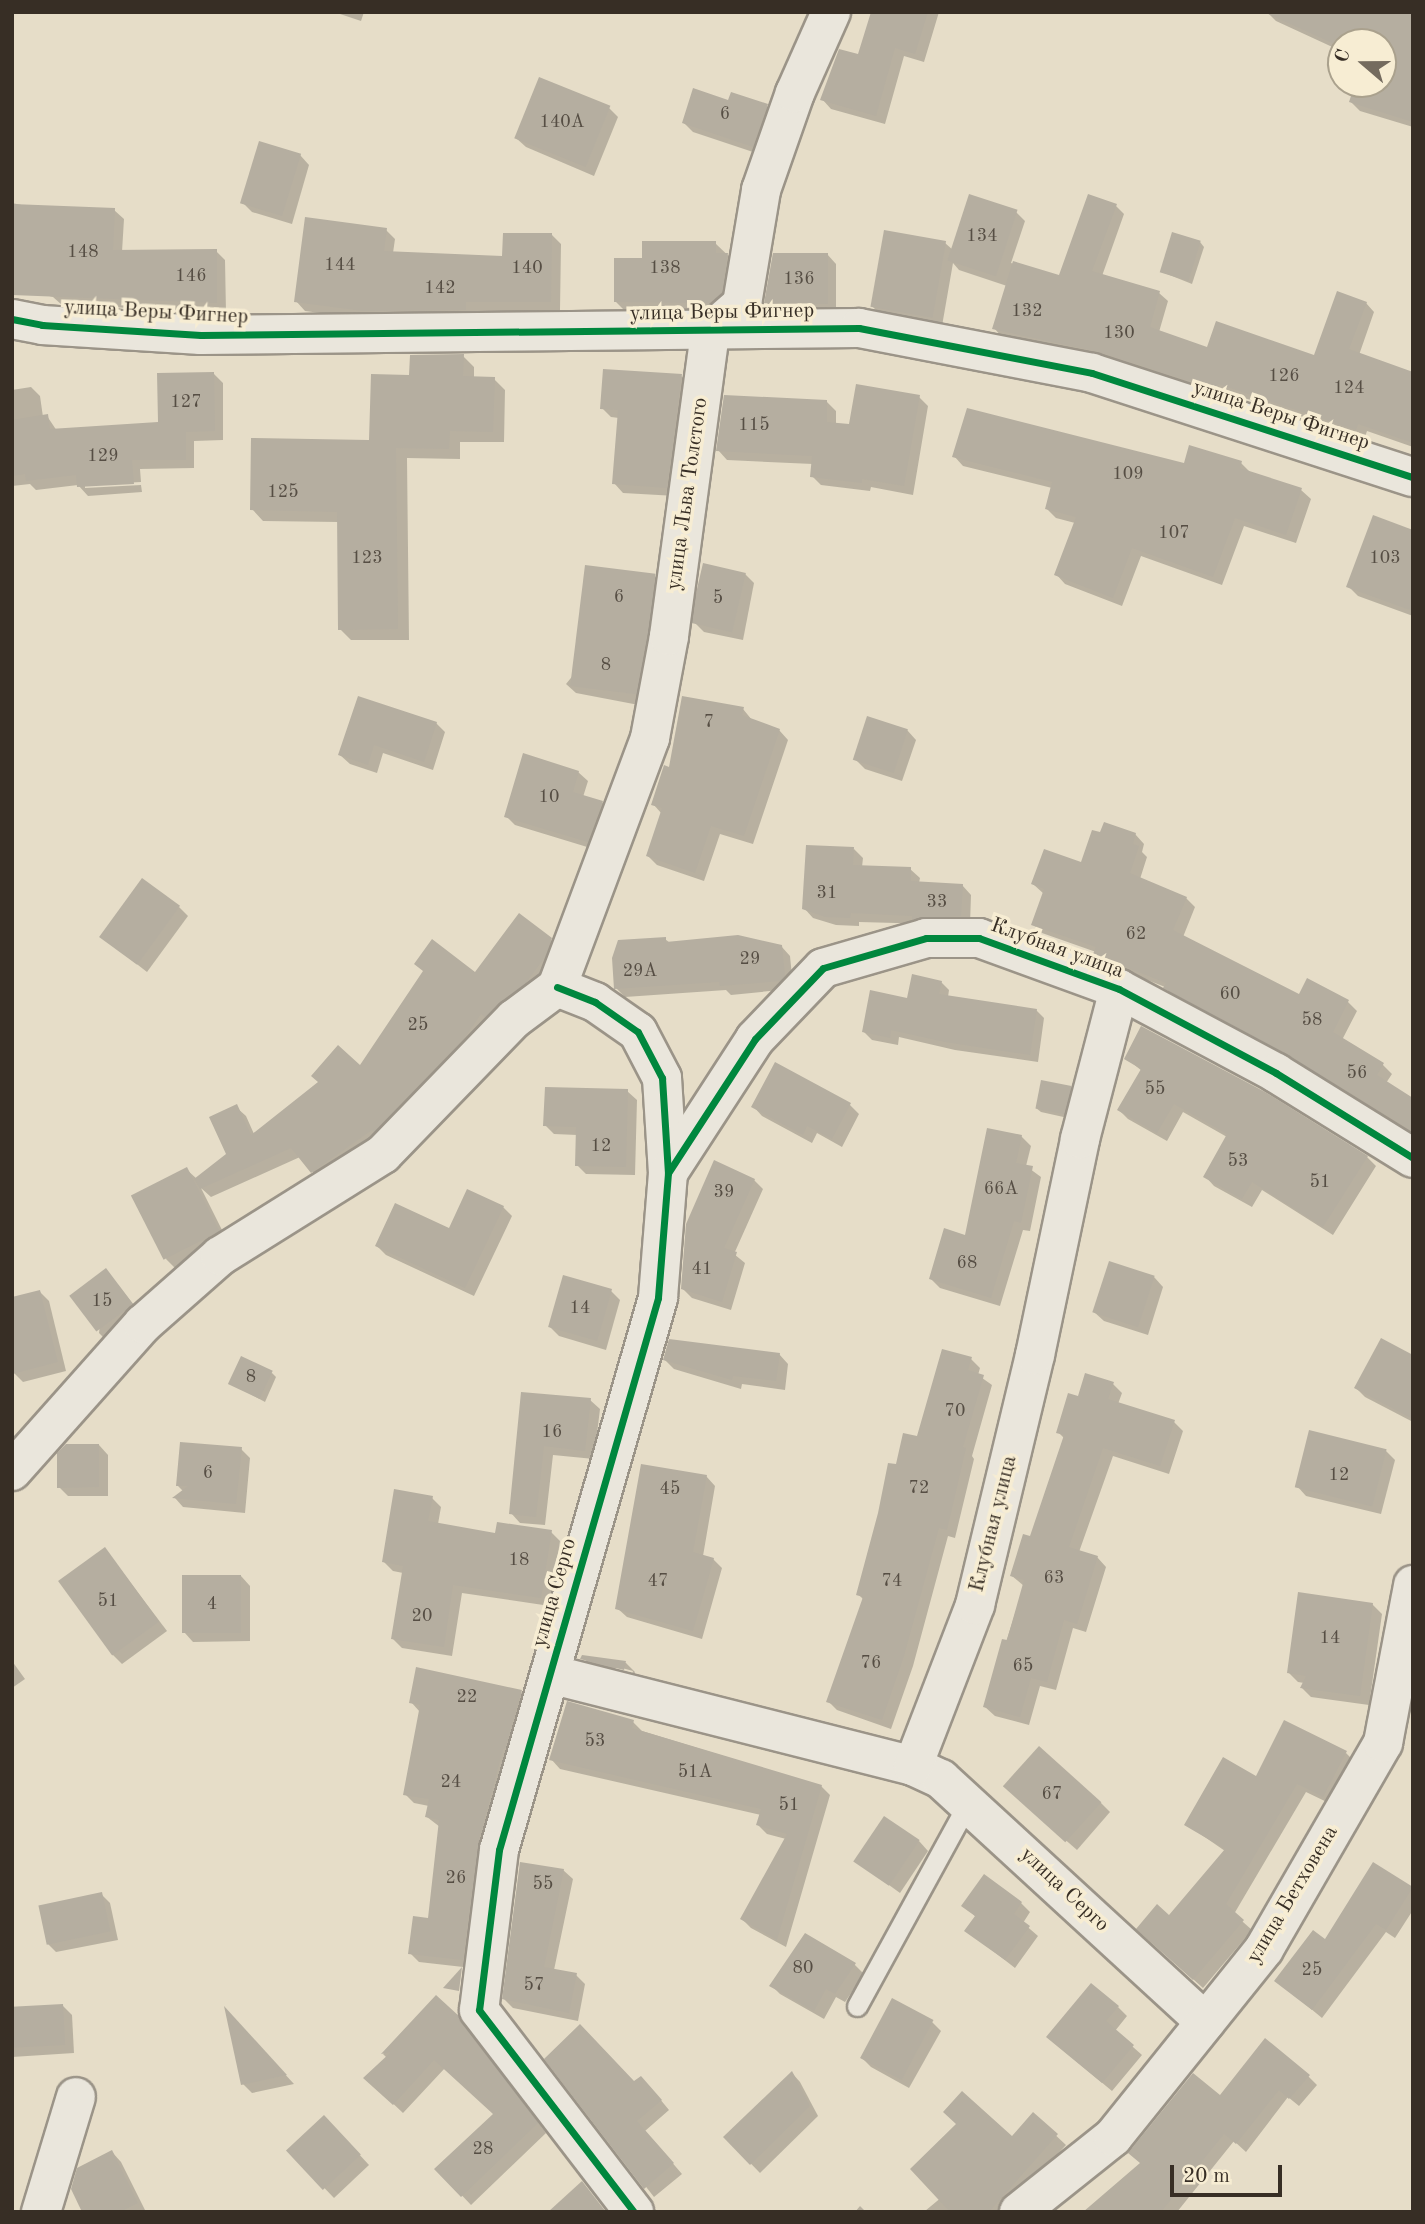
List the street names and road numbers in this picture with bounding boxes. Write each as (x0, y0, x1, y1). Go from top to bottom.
street label: улица Веры Фигнер (63, 296, 249, 330)
street label: улица Веры Фигнер (630, 299, 814, 327)
street label: улица Веры Фигнер (1189, 376, 1373, 456)
street label: улица Льва Толстого (662, 396, 714, 592)
street label: Клубная улица (987, 913, 1127, 985)
street label: Клубная улица (965, 1453, 1023, 1595)
street label: улица Серго (527, 1535, 583, 1651)
street label: улица Бетховена (1242, 1821, 1344, 1969)
street label: улица Серго (1014, 1842, 1114, 1938)

